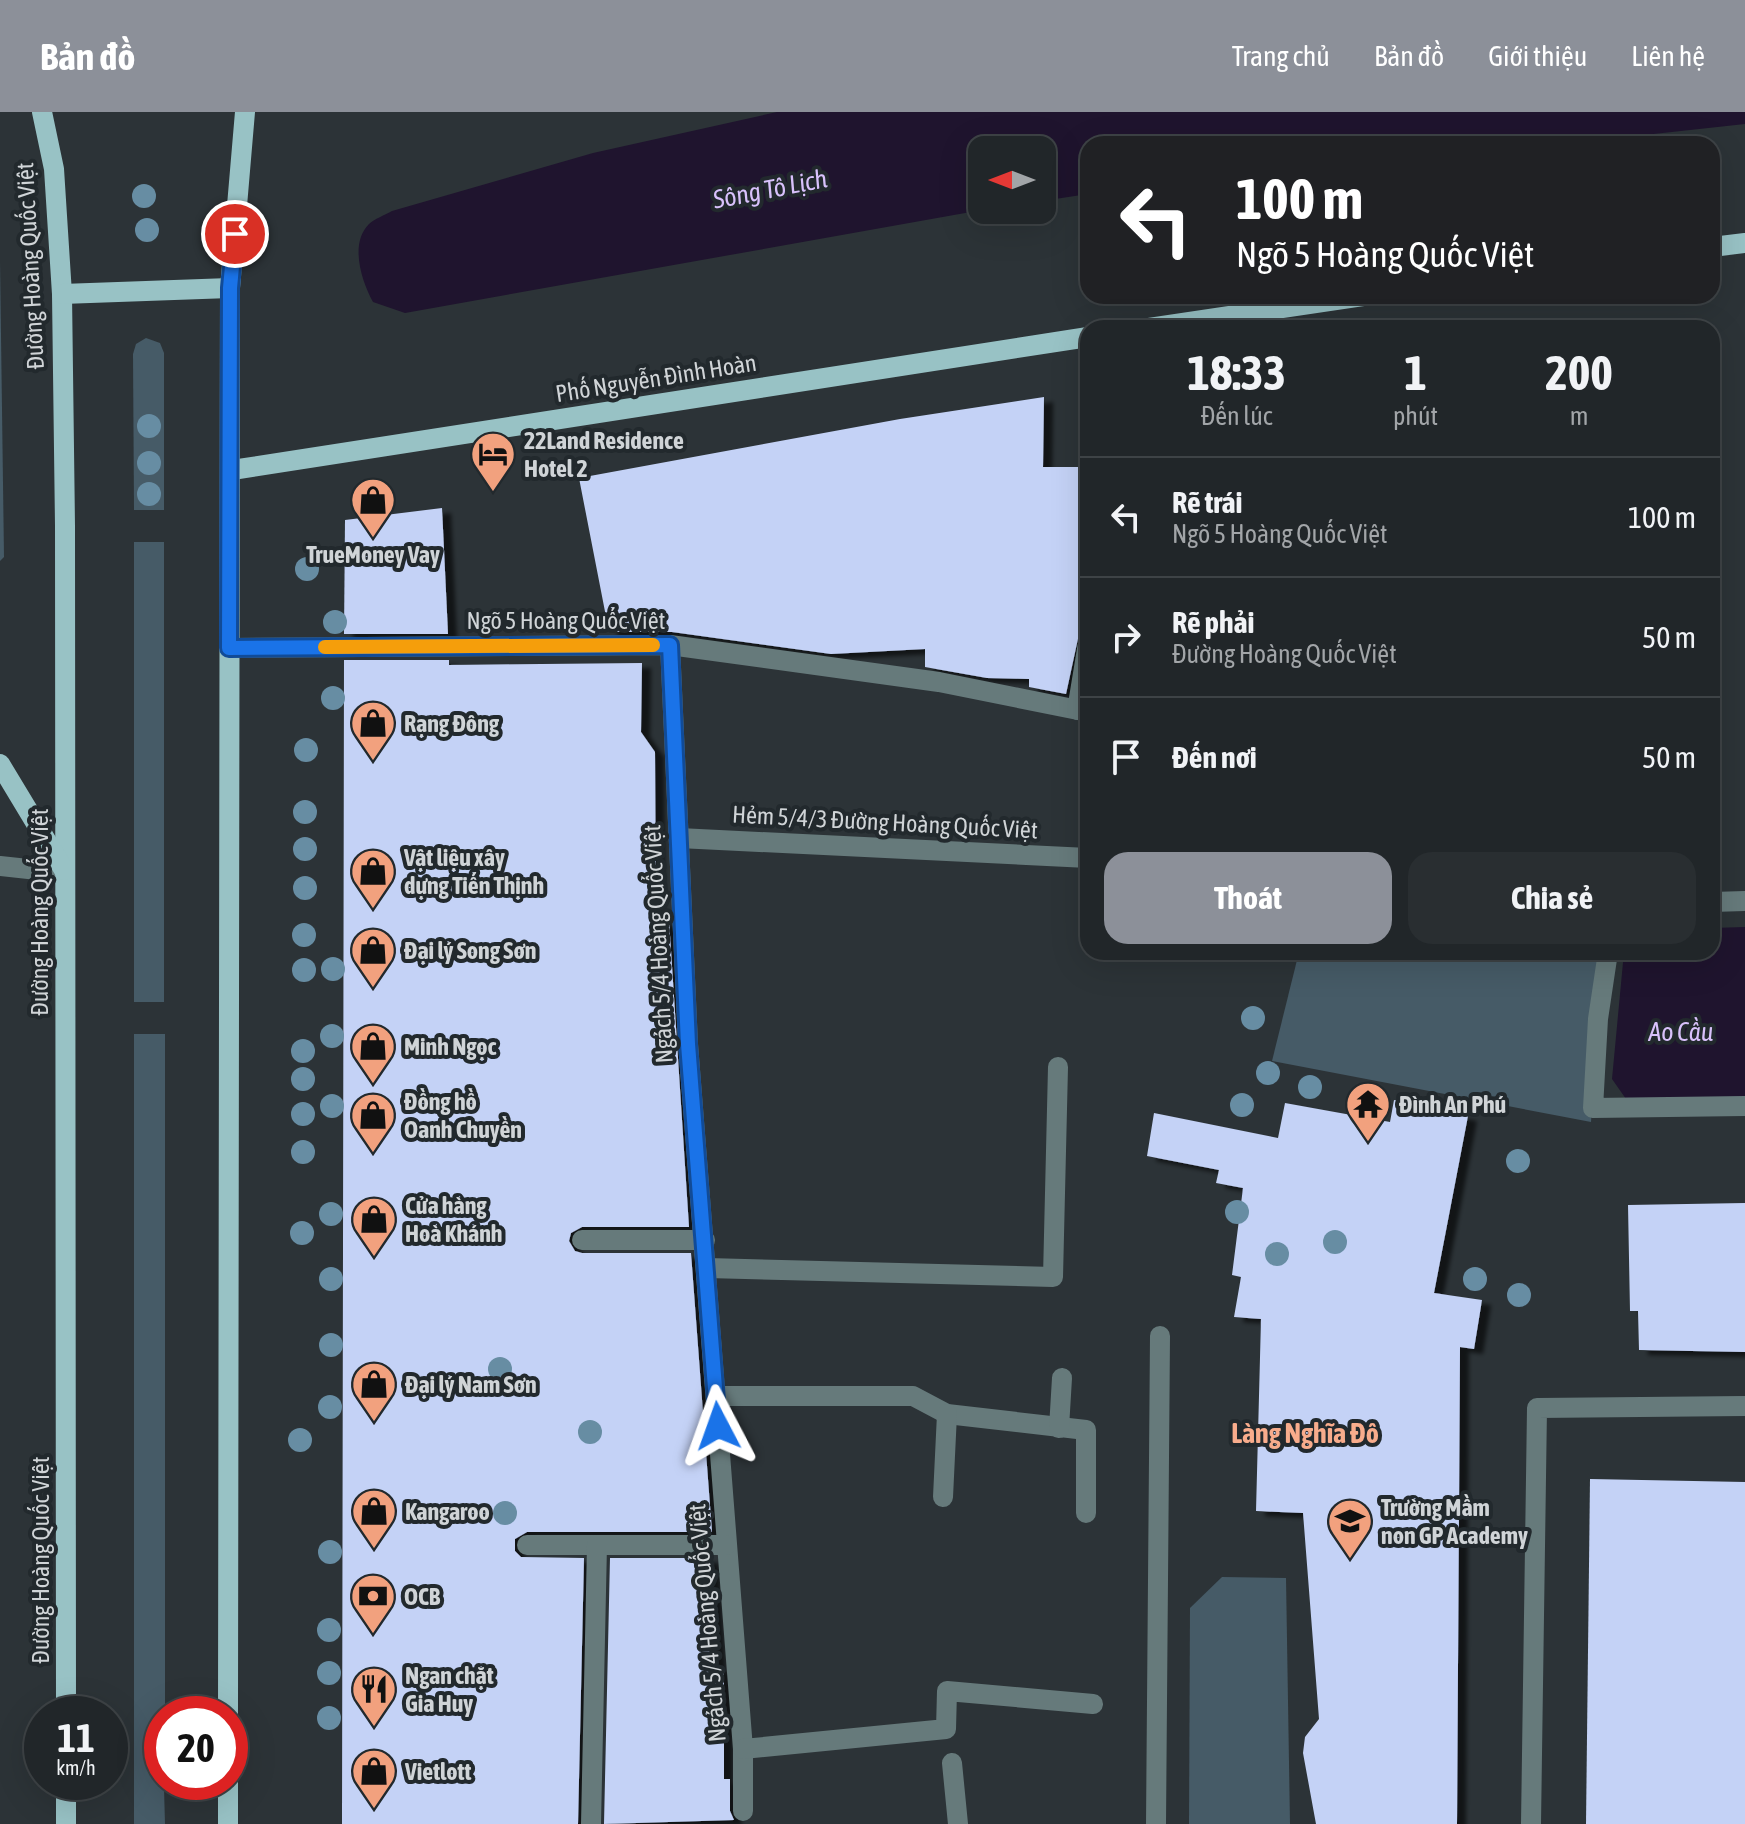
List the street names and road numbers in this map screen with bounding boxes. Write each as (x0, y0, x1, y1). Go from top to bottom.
street label: Đường Hoàng Quốc Việt (11, 162, 49, 370)
street label: Phố Nguyễn Đình Hoàn (554, 349, 758, 407)
street label: Ngõ 5 Hoàng Quốc Việt (467, 607, 666, 634)
street label: Hẻm 5/4/3 Đường Hoàng Quốc Việt (731, 801, 1039, 843)
street label: Đường Hoàng Quốc Việt (26, 808, 53, 1016)
street label: Ngách 5/4 Hoàng Quốc Việt (638, 824, 678, 1064)
street label: Đường Hoàng Quốc Việt (27, 1456, 54, 1664)
street label: Ngách 5/4 Hoàng Quốc Việt (683, 1503, 731, 1743)

